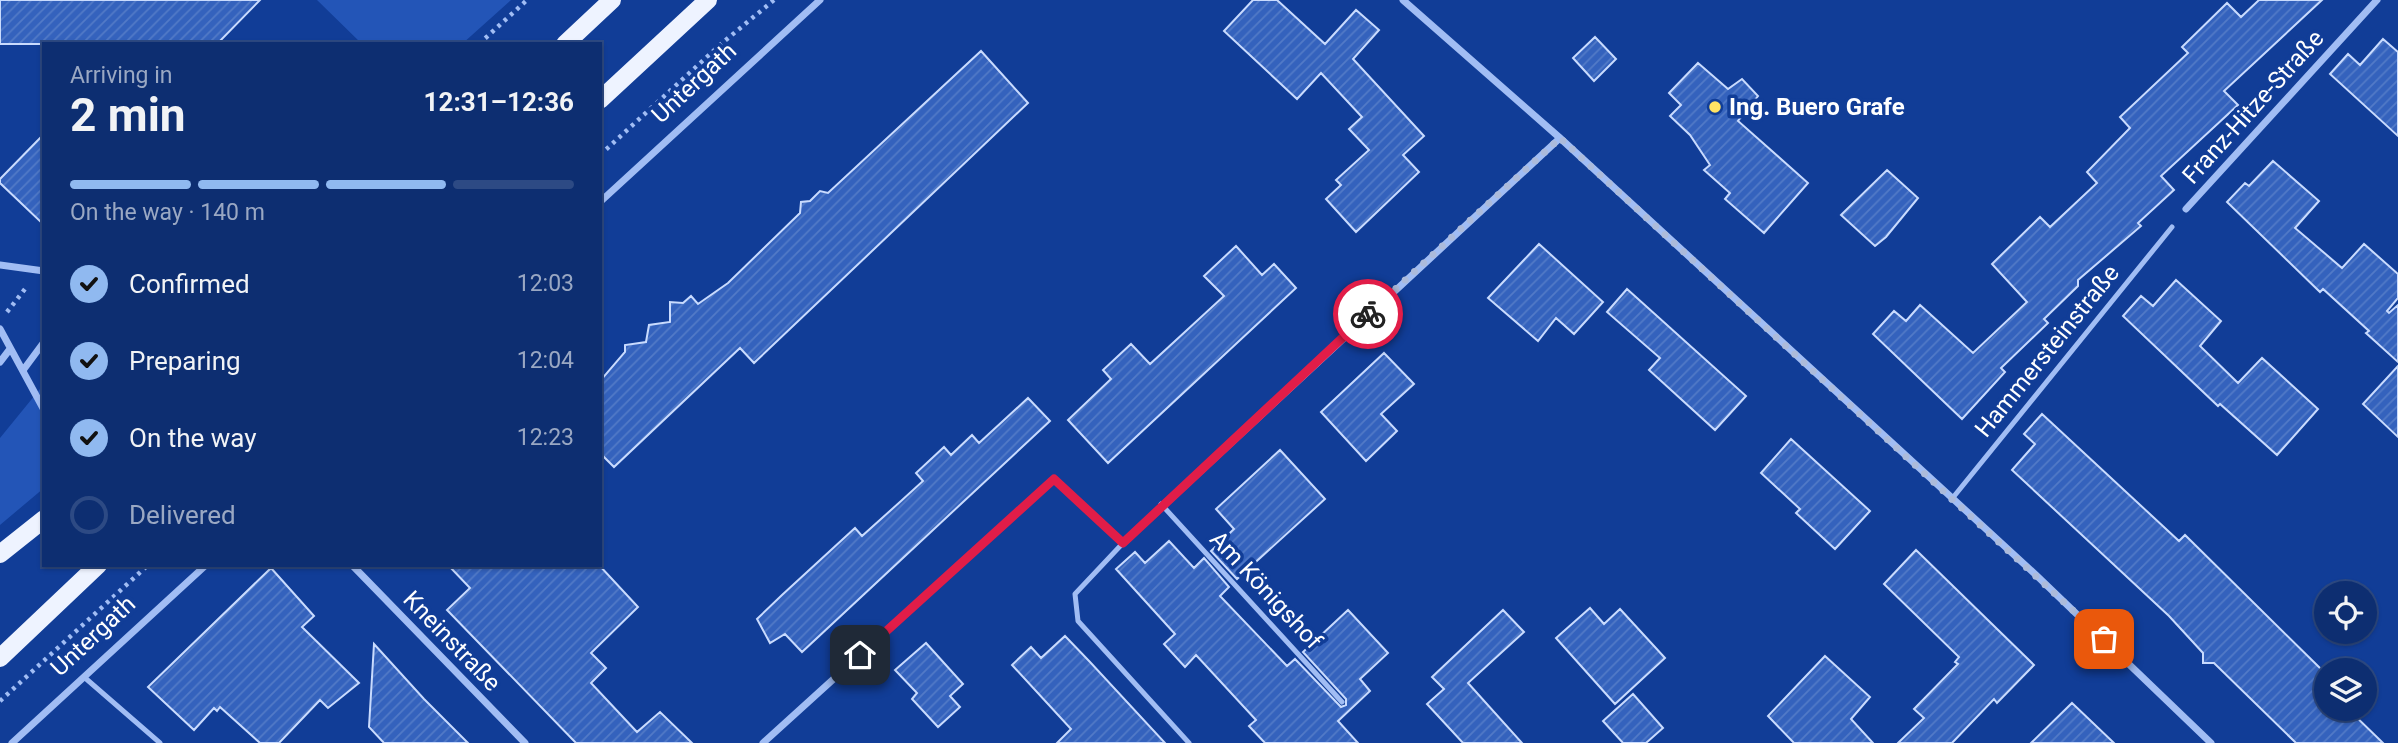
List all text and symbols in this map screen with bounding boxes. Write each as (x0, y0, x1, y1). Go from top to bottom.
street label: Franz-Hitze-Straße (2177, 24, 2329, 190)
street label: Untergath (646, 37, 742, 129)
text: Arriving in (70, 62, 173, 89)
text: 12:31–12:36 (424, 87, 574, 117)
text: 2 min (70, 88, 186, 142)
place label: Ing. Buero Grafe (1729, 93, 1905, 121)
marker: Ing. Buero Grafe (1707, 99, 1723, 115)
text: On the way · 140 m (70, 199, 265, 226)
street label: Hammersteinstraße (1969, 259, 2125, 443)
icon: check (70, 265, 108, 303)
text: Confirmed (129, 269, 250, 299)
text: 12:03 (517, 270, 574, 297)
courier (1333, 279, 1403, 349)
icon: bike (1349, 295, 1387, 333)
icon: check (70, 342, 108, 380)
text: Preparing (129, 346, 241, 376)
text: 12:04 (517, 347, 574, 374)
icon: check (70, 419, 108, 457)
text: On the way (129, 423, 257, 453)
text: 12:23 (517, 424, 574, 451)
text: Delivered (129, 500, 236, 530)
street label: Am Königshof (1204, 525, 1328, 655)
map controls (2314, 581, 2377, 721)
button: locate (2314, 581, 2377, 644)
street label: Kneinstraße (398, 585, 506, 697)
street label: Untergath (45, 590, 141, 682)
pin (2074, 609, 2134, 669)
icon: bag (2085, 620, 2123, 658)
pin (830, 625, 890, 685)
icon: home (841, 636, 879, 674)
button: layers (2314, 658, 2377, 721)

